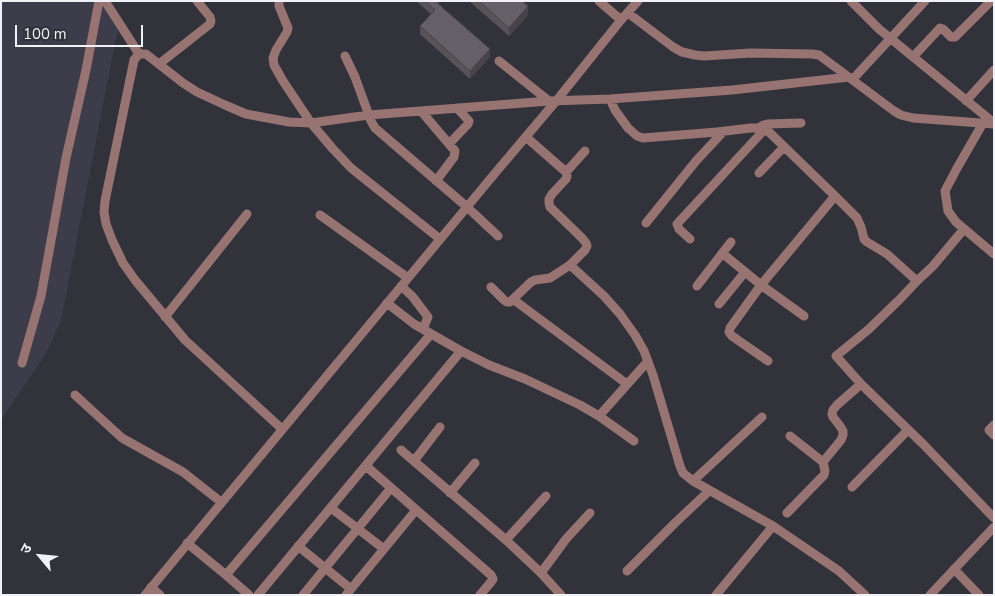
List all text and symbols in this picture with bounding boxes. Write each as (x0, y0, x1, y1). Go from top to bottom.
scale bar (18, 15, 145, 47)
text: 100 m (23, 24, 67, 44)
north arrow (15, 531, 65, 581)
text: उ (16, 541, 37, 557)

